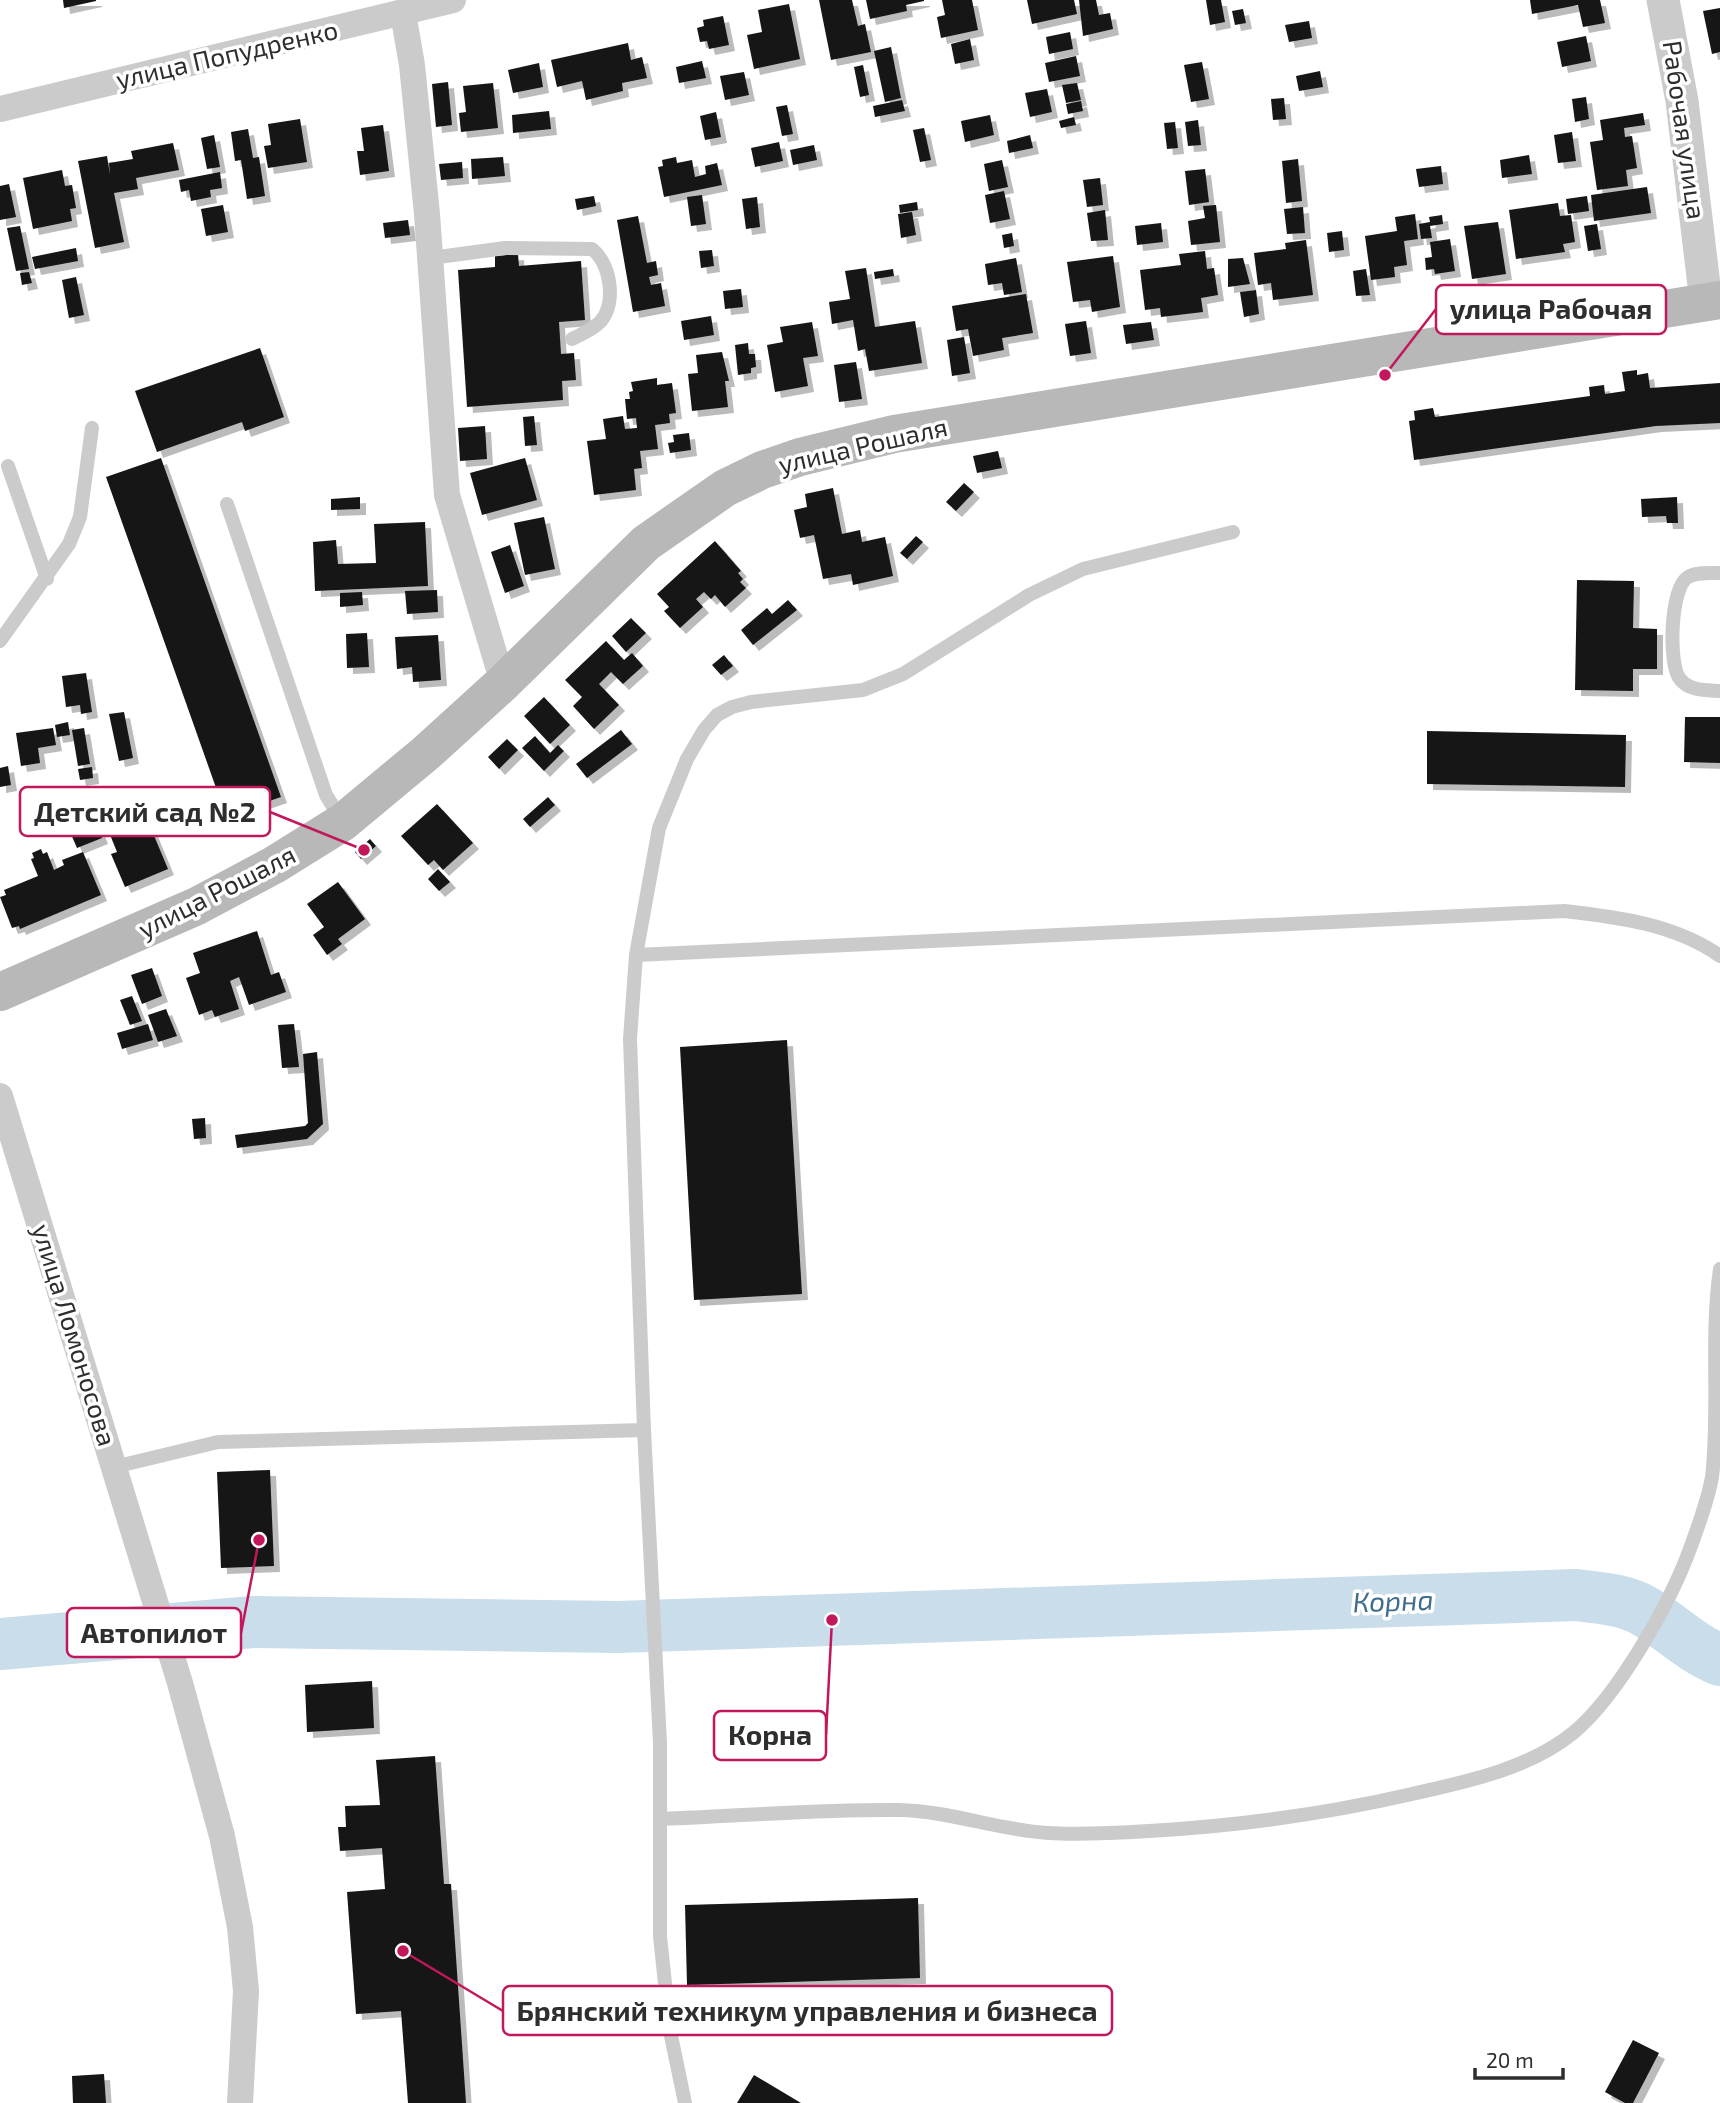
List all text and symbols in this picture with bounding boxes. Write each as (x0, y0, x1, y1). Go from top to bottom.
street label: улица Попудренко (113, 13, 341, 95)
street label: Рабочая улица (1657, 38, 1713, 221)
callout: улица Рабочая (1436, 285, 1666, 334)
text: улица Рабочая (1450, 291, 1652, 325)
street label: улица Рошаля (775, 410, 950, 480)
callout: Детский сад №2 (20, 787, 270, 836)
text: Детский сад №2 (34, 794, 256, 828)
street label: улица Рошаля (132, 838, 301, 945)
street label: улица Ломоносова (26, 1220, 124, 1450)
water label: Корна (1352, 1582, 1434, 1618)
callout: Автопилот (67, 1608, 241, 1657)
text: Автопилот (81, 1615, 227, 1649)
callout: Корна (714, 1711, 826, 1760)
text: Корна (728, 1717, 812, 1751)
callout: Брянский техникум управления и бизнеса (503, 1986, 1112, 2035)
text: Брянский техникум управления и бизнеса (516, 1993, 1098, 2027)
scale bar (1475, 2036, 1562, 2080)
text: 20 m (1486, 2047, 1534, 2072)

